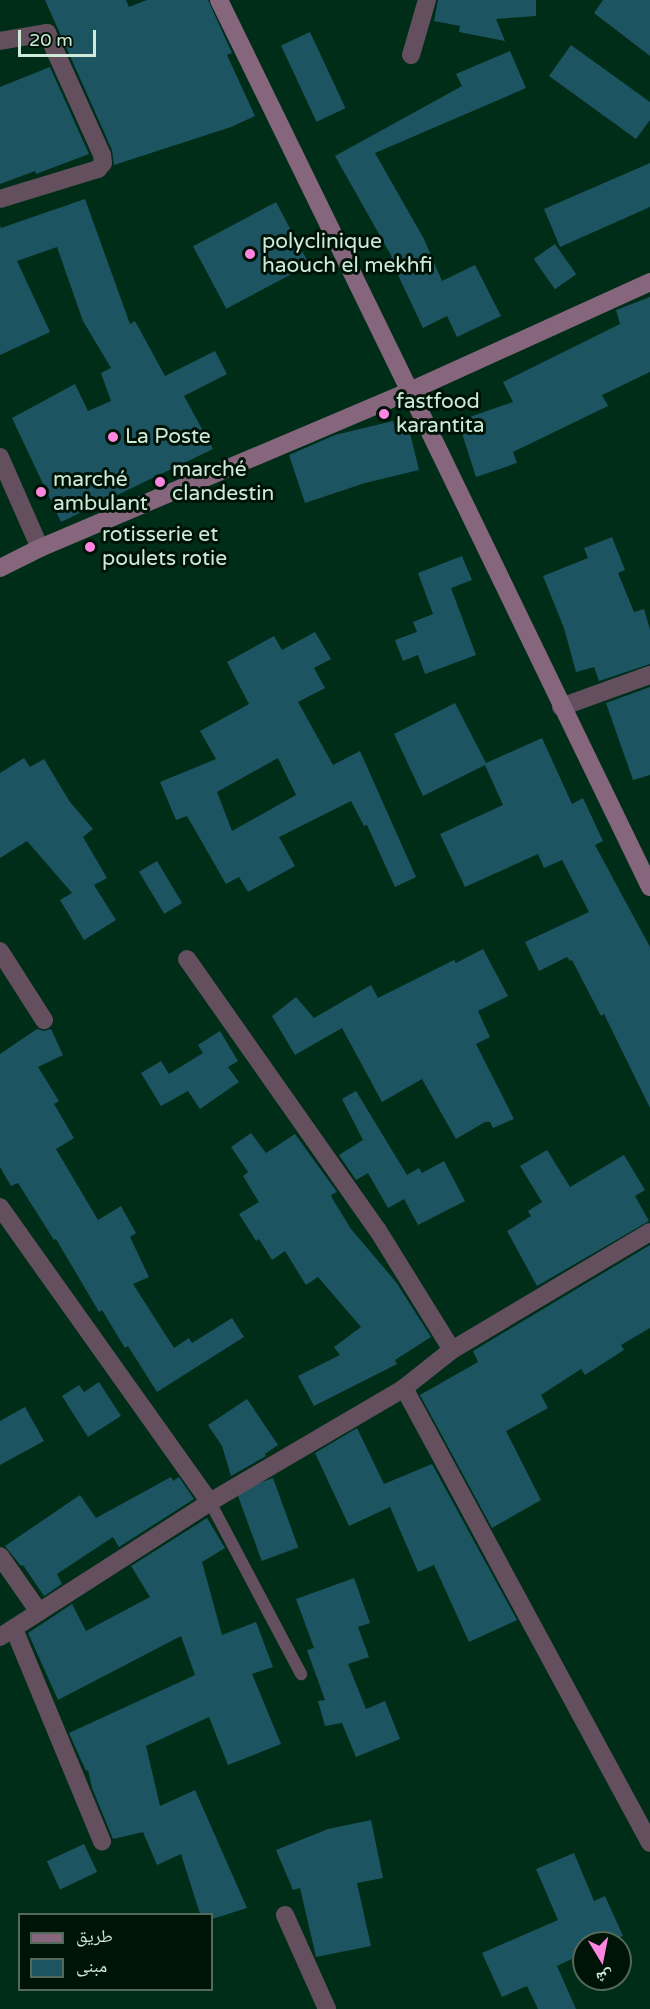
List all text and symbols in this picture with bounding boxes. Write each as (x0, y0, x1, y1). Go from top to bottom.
scale bar (21, 18, 99, 56)
text: 20 m (29, 29, 73, 51)
place label: polyclinique haouch el mekhfi (262, 229, 433, 279)
marker: polyclinique haouch el mekhfi (243, 247, 257, 261)
place label: fastfood karantita (396, 389, 484, 439)
marker: fastfood karantita (377, 407, 391, 421)
place label: La Poste (125, 424, 211, 450)
marker: La Poste (106, 430, 120, 444)
place label: marché clandestin (172, 457, 274, 507)
place label: marché ambulant (53, 467, 148, 517)
marker: marché clandestin (153, 475, 167, 489)
marker: marché ambulant (34, 485, 48, 499)
place label: rotisserie et poulets rotie (102, 522, 227, 572)
marker: rotisserie et poulets rotie (83, 540, 97, 554)
legend (18, 1913, 213, 1991)
text: طريق (76, 1925, 113, 1947)
north arrow (572, 1931, 632, 1991)
text: مبنى (76, 1955, 107, 1977)
text: ش (595, 1965, 615, 1988)

